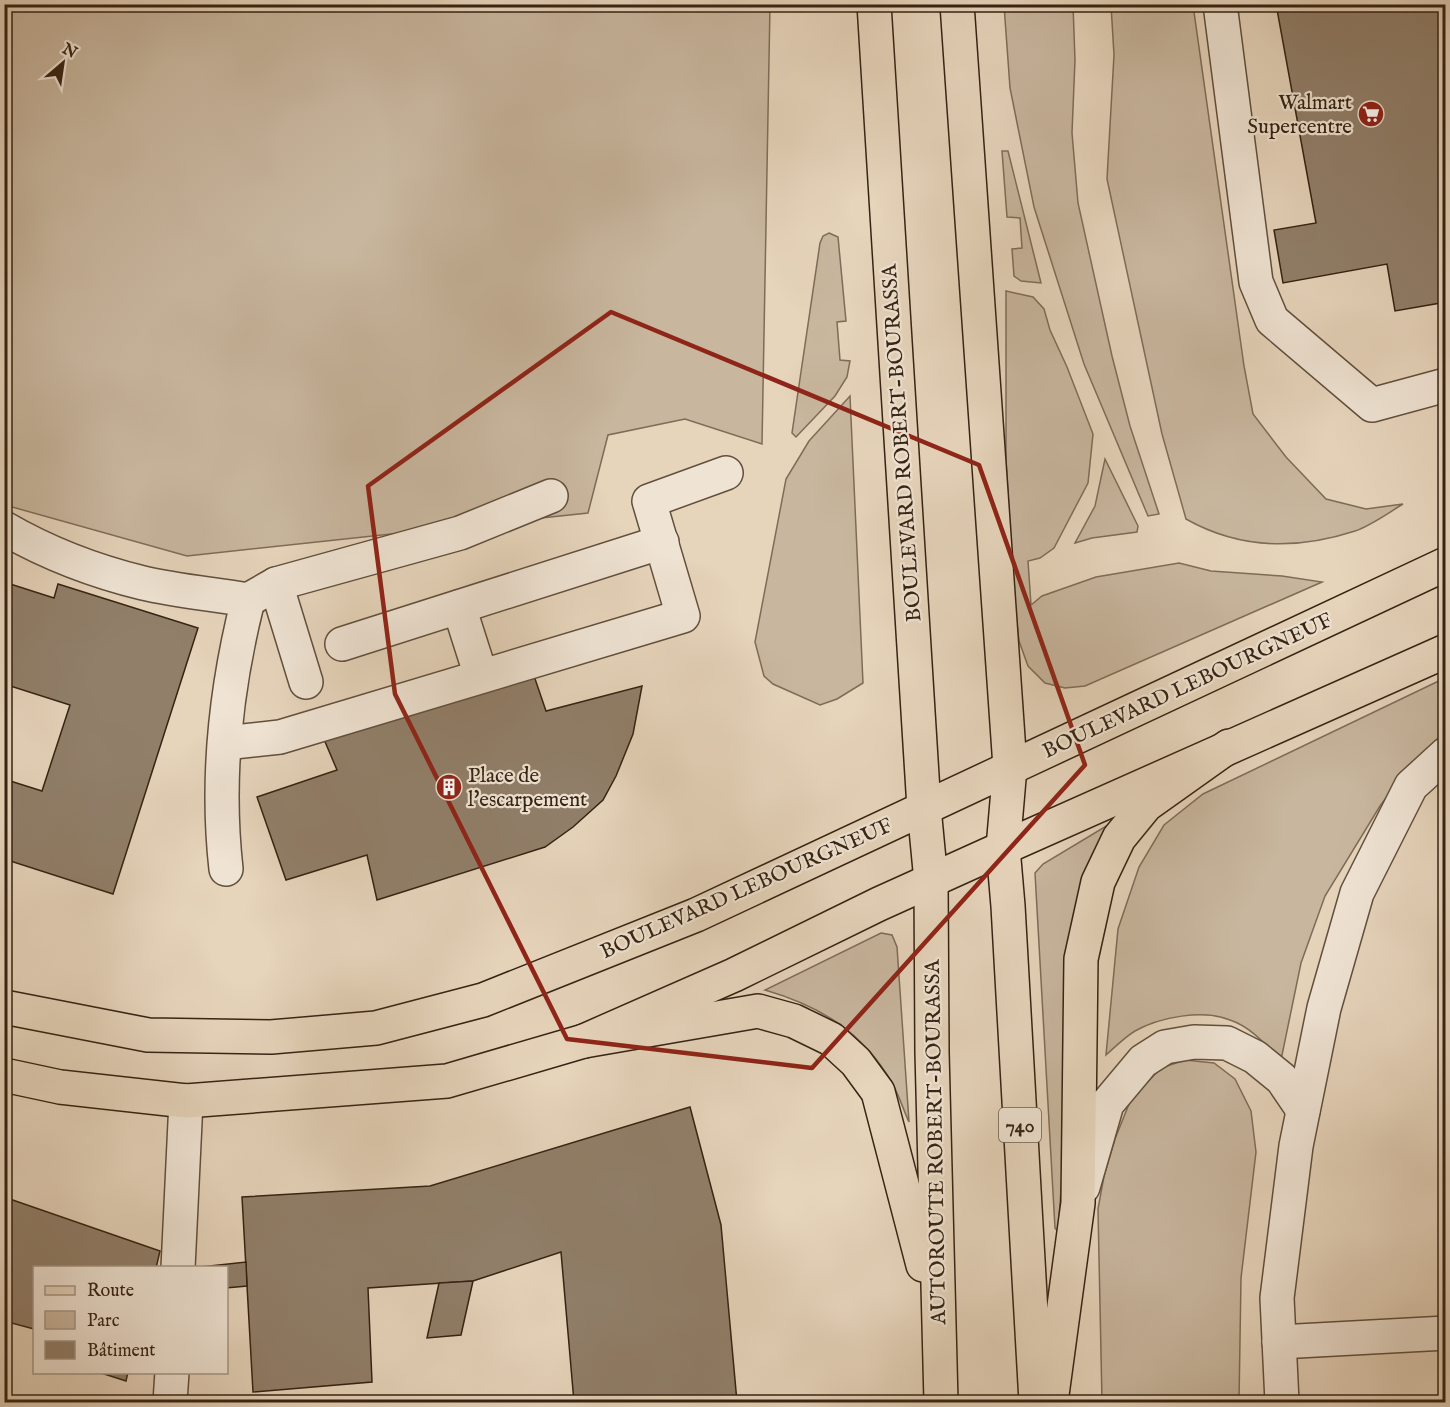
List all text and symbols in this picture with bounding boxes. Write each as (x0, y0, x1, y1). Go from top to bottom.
north arrow (33, 33, 93, 93)
text: N (58, 39, 80, 64)
place label: Walmart Supercentre (1247, 90, 1352, 141)
supermarket icon: Walmart Supercentre (1356, 99, 1386, 129)
street label: BOULEVARD ROBERT-BOURASSA (876, 262, 928, 623)
street label: BOULEVARD LEBOURGNEUF (1039, 607, 1337, 765)
place label: Place de l'escarpement (468, 763, 587, 814)
building icon: Place de l'escarpement (434, 772, 464, 802)
street label: BOULEVARD LEBOURGNEUF (597, 813, 897, 966)
street label: AUTOROUTE ROBERT-BOURASSA (920, 958, 953, 1326)
road number: 740 (999, 1108, 1041, 1142)
legend (33, 1266, 228, 1374)
text: Route (87, 1280, 134, 1303)
text: Parc (87, 1310, 120, 1333)
text: Bâtiment (87, 1340, 156, 1363)

